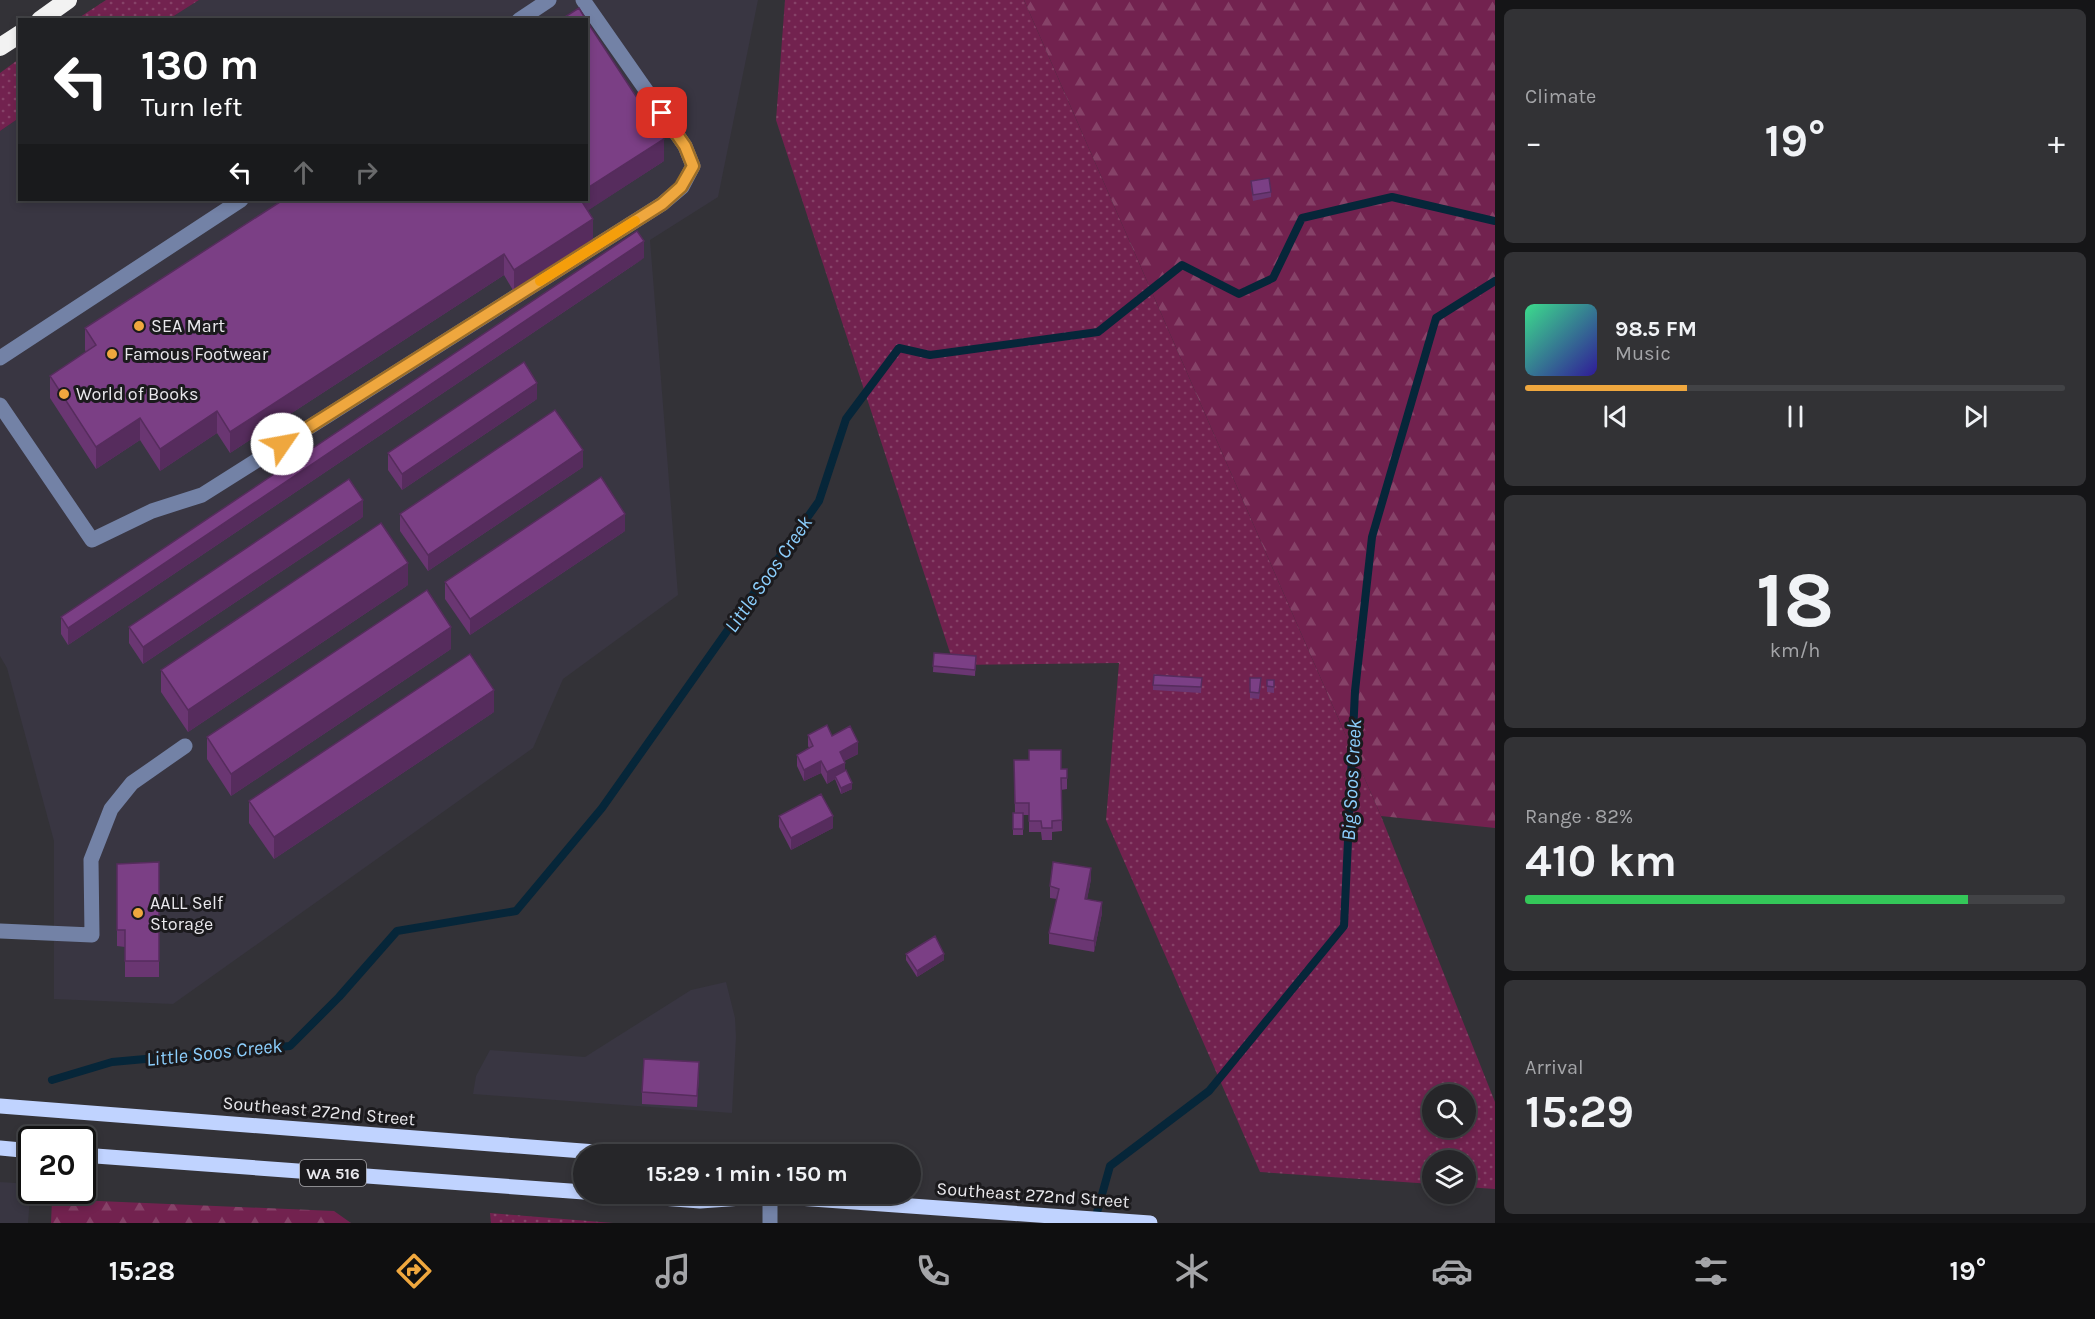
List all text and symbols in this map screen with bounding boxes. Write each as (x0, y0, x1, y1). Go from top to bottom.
text: 130 m (141, 40, 259, 90)
icon: left (42, 42, 120, 120)
text: Climate (1525, 85, 1596, 108)
pin (636, 87, 687, 138)
text: Turn left (141, 91, 242, 123)
icon: arrive (645, 96, 678, 129)
text: 19° (1765, 115, 1825, 167)
text: − (1525, 123, 1542, 161)
text: + (2048, 123, 2065, 161)
icon: left (224, 156, 257, 189)
icon: ahead (287, 156, 320, 189)
icon: right (350, 156, 383, 189)
place label: SEA Mart (151, 315, 225, 337)
text: 98.5 FM (1615, 316, 1697, 342)
marker: SEA Mart (132, 319, 146, 333)
text: Music (1615, 342, 1671, 365)
place label: Famous Footwear (124, 343, 269, 365)
marker: Famous Footwear (105, 347, 119, 361)
place label: World of Books (76, 383, 199, 405)
marker: World of Books (57, 387, 71, 401)
icon: previous (1599, 400, 1632, 433)
icon: pause (1779, 400, 1812, 433)
icon: next (1959, 400, 1992, 433)
position arrow (250, 412, 314, 476)
water label: Little Soos Creek (720, 511, 818, 637)
text: 18 (1756, 554, 1834, 646)
text: km/h (1770, 639, 1820, 662)
water label: Big Soos Creek (1337, 718, 1366, 841)
text: Range · 82% (1525, 805, 1633, 828)
text: 410 km (1525, 835, 1677, 887)
place label: AALL Self Storage (150, 892, 224, 935)
marker: AALL Self Storage (131, 906, 145, 920)
water label: Little Soos Creek (145, 1034, 284, 1071)
text: Arrival (1525, 1056, 1584, 1079)
map controls (1422, 1084, 1476, 1204)
button: search (1422, 1084, 1476, 1138)
text: 15:29 (1525, 1086, 1634, 1138)
street label: Southeast 272nd Street (222, 1092, 417, 1130)
speed limit sign: 20 (18, 1126, 96, 1204)
button: layers (1422, 1150, 1476, 1204)
road number: WA 516 (300, 1160, 366, 1186)
text: 15:29 · 1 min · 150 m (646, 1161, 848, 1187)
street label: Southeast 272nd Street (936, 1177, 1130, 1213)
icon: directions (393, 1250, 435, 1292)
icon: music (652, 1250, 694, 1292)
icon: phone (912, 1250, 954, 1292)
icon: climate (1171, 1250, 1213, 1292)
icon: car (1431, 1250, 1473, 1292)
icon: filters (1690, 1250, 1732, 1292)
text: 15:28 (109, 1255, 175, 1287)
text: 19° (1950, 1255, 1986, 1287)

